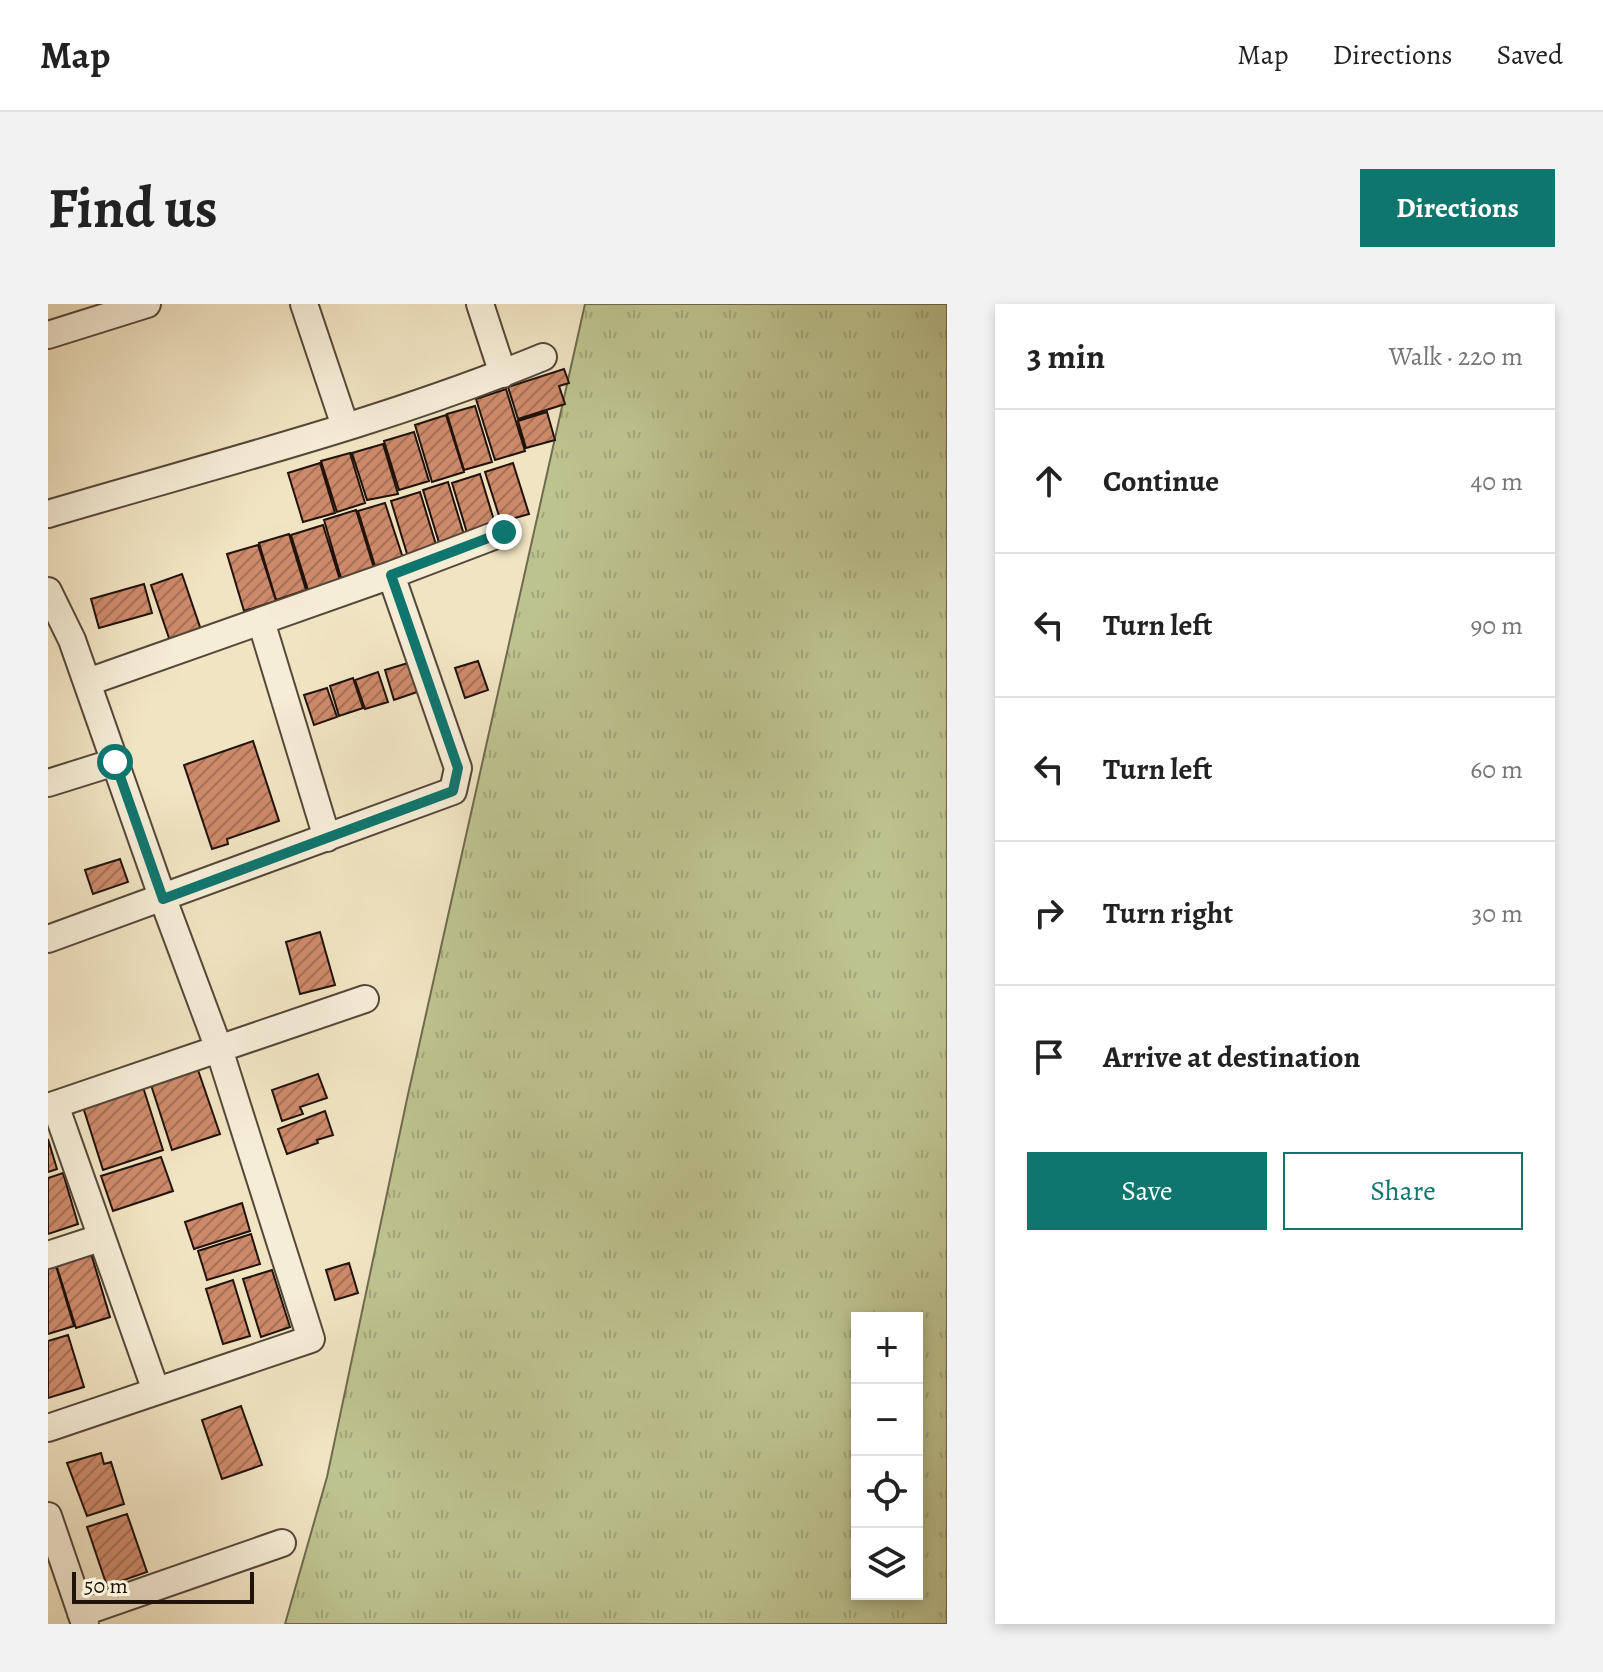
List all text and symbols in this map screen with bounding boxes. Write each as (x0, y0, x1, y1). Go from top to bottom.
text: Map (40, 29, 110, 81)
text: Map (1237, 36, 1288, 74)
text: Directions (1332, 36, 1453, 74)
text: Saved (1497, 36, 1563, 74)
button: Directions (1360, 169, 1555, 247)
text: Find us (48, 170, 218, 246)
text: 3 min (1027, 333, 1105, 380)
text: Walk · 220 m (1389, 339, 1523, 374)
icon: ahead (1027, 459, 1071, 503)
text: Continue (1103, 461, 1219, 501)
text: 40 m (1471, 464, 1523, 499)
route end (486, 514, 522, 550)
icon: left (1027, 603, 1071, 647)
text: Turn left (1103, 605, 1212, 645)
text: 90 m (1471, 608, 1523, 643)
route start (97, 744, 133, 780)
icon: left (1027, 747, 1071, 791)
text: Turn left (1103, 749, 1212, 789)
text: 60 m (1470, 752, 1523, 787)
icon: right (1027, 891, 1071, 935)
text: Turn right (1103, 893, 1233, 933)
text: 30 m (1472, 896, 1523, 931)
icon: arrive (1027, 1035, 1071, 1079)
text: Arrive at destination (1103, 1037, 1360, 1077)
button: Save (1027, 1152, 1267, 1230)
button: Share (1283, 1152, 1523, 1230)
map controls (851, 1312, 923, 1600)
button: + (851, 1312, 923, 1384)
button: − (851, 1384, 923, 1456)
button: locate (851, 1456, 923, 1528)
button: layers (851, 1528, 923, 1600)
scale bar (72, 1568, 254, 1604)
text: 50 m (84, 1571, 128, 1601)

